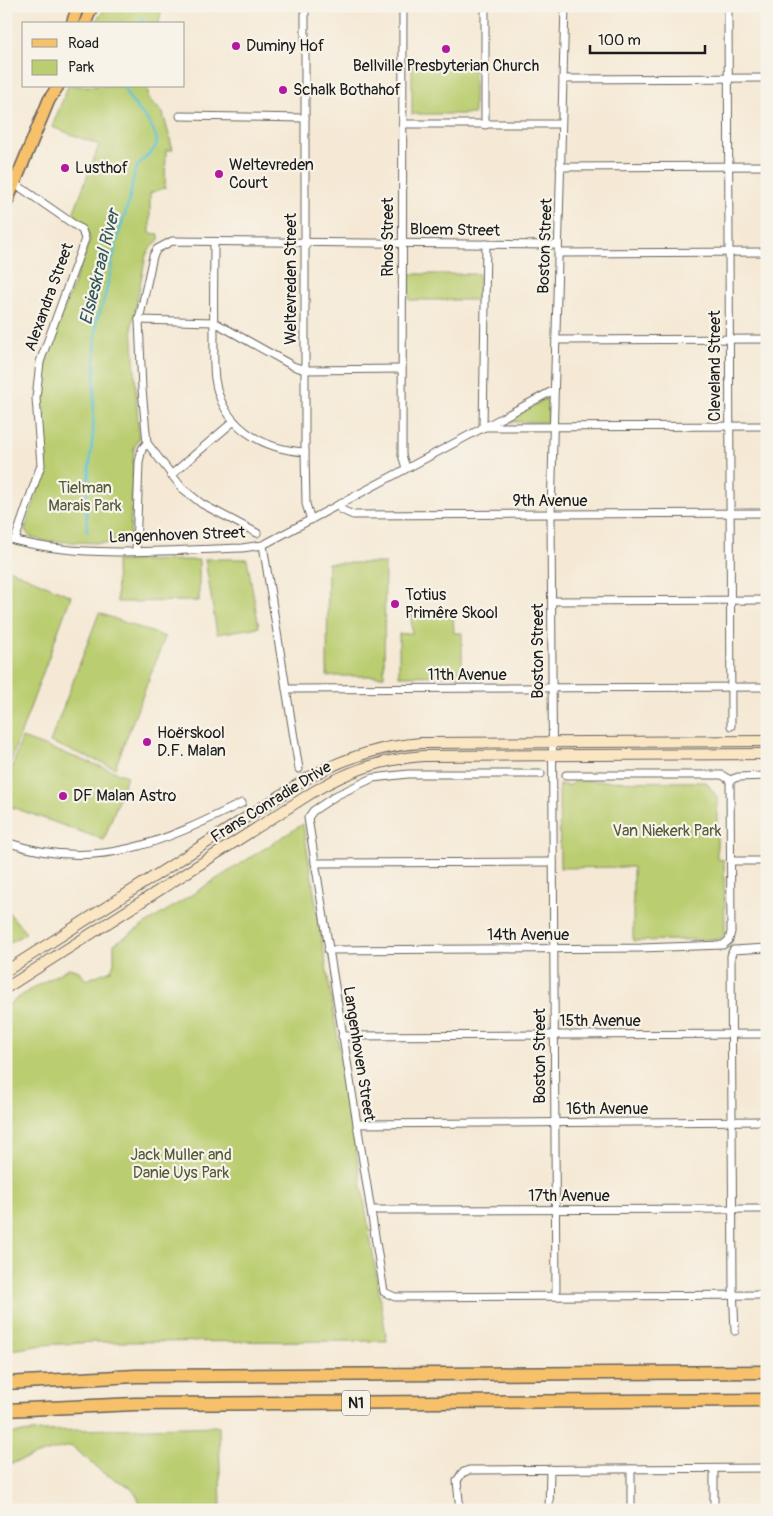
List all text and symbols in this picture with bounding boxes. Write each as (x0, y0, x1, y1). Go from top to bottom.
legend (22, 22, 185, 88)
scale bar (590, 22, 706, 54)
text: 100 m (598, 31, 641, 50)
text: Road (68, 34, 99, 53)
place label: Duminy Hof (246, 36, 325, 56)
marker: Duminy Hof (230, 40, 242, 52)
marker: Bellville Presbyterian Church (440, 43, 452, 55)
place label: Bellville Presbyterian Church (353, 56, 539, 76)
text: Park (68, 58, 95, 77)
place label: Schalk Bothahof (293, 80, 401, 100)
marker: Schalk Bothahof (277, 84, 289, 96)
place label: Weltevreden Court (229, 155, 314, 193)
place label: Lusthof (75, 158, 129, 178)
marker: Lusthof (59, 162, 71, 174)
marker: Weltevreden Court (213, 168, 225, 180)
street label: Rhos Street (378, 197, 398, 277)
street label: Boston Street (533, 197, 557, 294)
water label: Elsieskraal River (75, 204, 126, 327)
street label: Weltevreden Street (281, 213, 301, 345)
street label: Bloem Street (410, 219, 501, 241)
street label: Alexandra Street (20, 240, 78, 354)
street label: Cleveland Street (705, 310, 725, 422)
park label: Tielman Marais Park (48, 478, 122, 516)
street label: 9th Avenue (513, 491, 588, 511)
street label: Langenhoven Street (108, 523, 246, 547)
place label: Totius Primêre Skool (405, 585, 498, 623)
marker: Totius Primêre Skool (389, 598, 401, 610)
street label: Boston Street (528, 603, 548, 699)
street label: 11th Avenue (427, 665, 507, 685)
place label: Hoërskool D.F. Malan (157, 723, 226, 761)
marker: Hoërskool D.F. Malan (141, 736, 153, 748)
street label: Frans Conradie Drive (207, 757, 335, 847)
place label: DF Malan Astro (73, 786, 177, 806)
marker: DF Malan Astro (57, 790, 69, 802)
park label: Van Niekerk Park (612, 821, 722, 841)
street label: 14th Avenue (487, 925, 569, 945)
street label: Langenhoven Street (338, 985, 380, 1124)
street label: Boston Street (530, 1008, 550, 1104)
street label: 15th Avenue (559, 1011, 641, 1031)
street label: 16th Avenue (566, 1099, 648, 1119)
park label: Jack Muller and Danie Uys Park (130, 1145, 232, 1183)
street label: 17th Avenue (528, 1186, 610, 1206)
road number: N1 (342, 1390, 370, 1416)

